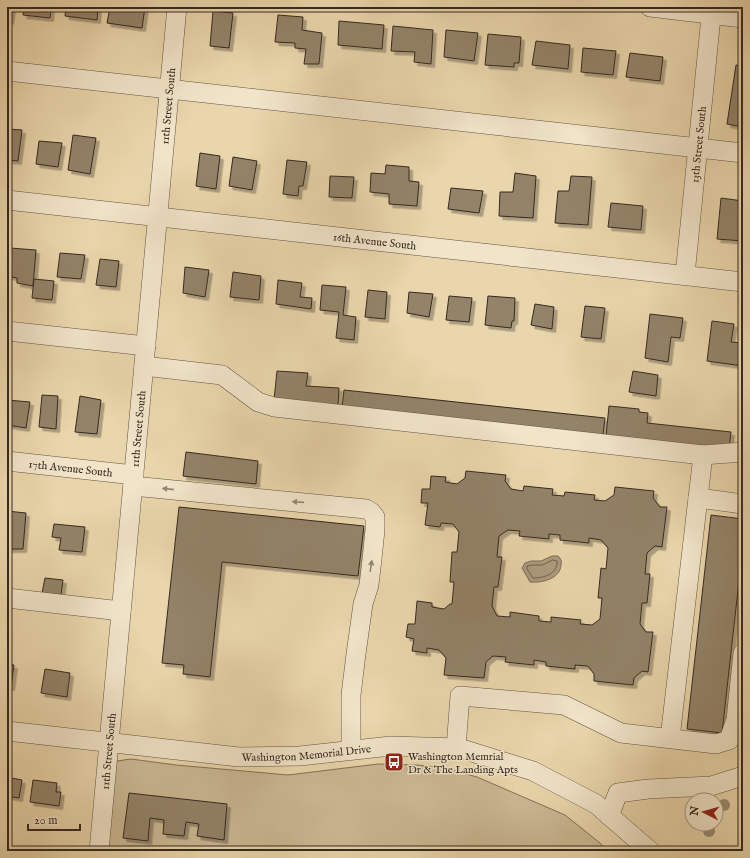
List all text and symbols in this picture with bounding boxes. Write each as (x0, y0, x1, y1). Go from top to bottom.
street label: 11th Street South (158, 67, 179, 145)
street label: 13th Street South (688, 106, 710, 184)
street label: 16th Avenue South (332, 230, 417, 254)
street label: 11th Street South (129, 390, 150, 468)
street label: 17th Avenue South (28, 457, 113, 481)
one-way arrow (162, 486, 175, 493)
one-way arrow (292, 499, 304, 506)
one-way arrow (368, 560, 374, 572)
street label: 11th Street South (99, 712, 120, 790)
street label: Washington Memorial Drive (242, 742, 372, 765)
place label: Washington Memrial Dr & The Landing Apts (408, 750, 518, 777)
bus stop icon: Washington Memrial Dr & The Landing Apts (383, 751, 405, 773)
north arrow (684, 792, 724, 832)
text: N (687, 805, 703, 818)
scale bar (28, 806, 80, 832)
text: 20 m (34, 813, 57, 828)

